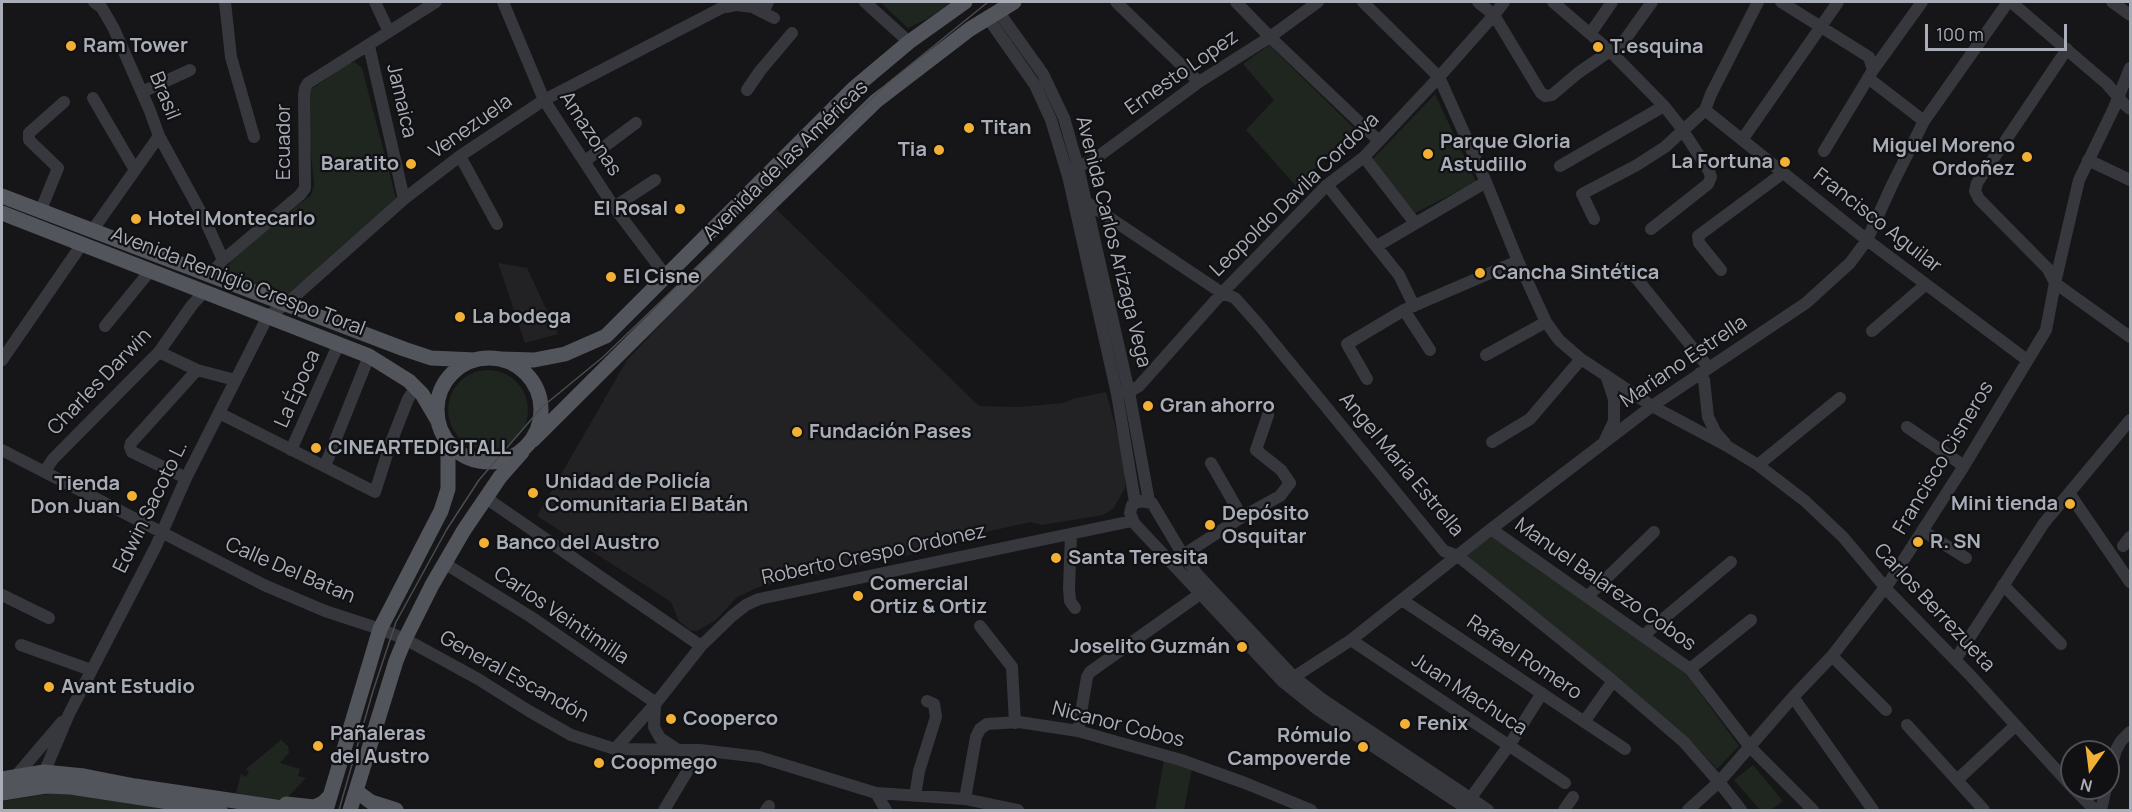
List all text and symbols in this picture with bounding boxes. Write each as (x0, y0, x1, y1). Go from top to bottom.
scale bar (1928, 12, 2070, 50)
text: 100 m (1936, 22, 1984, 46)
street label: Ernesto Lopez (1121, 25, 1243, 121)
place label: Ram Tower (83, 34, 188, 58)
place label: T.esquina (1610, 35, 1704, 59)
marker: Ram Tower (64, 39, 78, 53)
marker: T.esquina (1591, 40, 1605, 54)
street label: Jamaica (381, 62, 421, 140)
street label: Brasil (144, 68, 184, 124)
street label: Avenida de las Américas (698, 76, 874, 246)
street label: Amazonas (554, 87, 626, 181)
street label: Venezuela (425, 90, 517, 164)
street label: Ecuador (272, 104, 296, 180)
street label: Leopoldo Davila Cordova (1206, 108, 1384, 282)
street label: Avenida Carlos Arízaga Vega (1070, 114, 1156, 370)
place label: Titan (981, 116, 1031, 140)
marker: Titan (962, 121, 976, 135)
place label: Parque Gloria Astudillo (1440, 130, 1571, 177)
place label: Miguel Moreno Ordoñez (1872, 134, 2015, 181)
place label: Tia (898, 138, 927, 162)
marker: Tia (932, 143, 946, 157)
marker: Parque Gloria Astudillo (1421, 147, 1435, 161)
place label: La Fortuna (1671, 150, 1773, 174)
marker: Miguel Moreno Ordoñez (2020, 150, 2034, 164)
place label: Baratito (321, 152, 399, 176)
marker: La Fortuna (1778, 155, 1792, 169)
marker: Baratito (404, 157, 418, 171)
street label: Francisco Aguilar (1808, 163, 1946, 279)
place label: El Rosal (593, 197, 668, 221)
marker: El Rosal (673, 202, 687, 216)
place label: Hotel Montecarlo (148, 207, 315, 231)
marker: Hotel Montecarlo (129, 212, 143, 226)
street label: Avenida Remigio Crespo Toral (107, 222, 369, 342)
place label: Cancha Sintética (1492, 261, 1659, 285)
place label: El Cisne (623, 265, 700, 289)
marker: Cancha Sintética (1473, 266, 1487, 280)
marker: El Cisne (604, 270, 618, 284)
place label: La bodega (472, 305, 571, 329)
marker: La bodega (453, 310, 467, 324)
street label: Mariano Estrella (1616, 311, 1752, 413)
street label: Charles Darwin (43, 324, 157, 440)
street label: La Época (270, 346, 326, 432)
street label: Francisco Cisneros (1889, 377, 1999, 539)
street label: Angel Maria Estrella (1334, 388, 1468, 542)
place label: Gran ahorro (1160, 394, 1275, 418)
marker: Gran ahorro (1141, 399, 1155, 413)
place label: Fundación Pases (809, 420, 972, 444)
marker: Fundación Pases (790, 425, 804, 439)
place label: CINEARTEDIGITALL (328, 436, 511, 460)
street label: Edwin Sacoto L. (109, 437, 193, 577)
marker: CINEARTEDIGITALL (309, 441, 323, 455)
place label: Unidad de Policía Comunitaria El Batán (545, 470, 748, 517)
place label: Tienda Don Juan (31, 472, 120, 519)
marker: Unidad de Policía Comunitaria El Batán (526, 486, 540, 500)
marker: Tienda Don Juan (125, 489, 139, 503)
place label: Mini tienda (1951, 492, 2058, 516)
marker: Mini tienda (2063, 497, 2077, 511)
place label: Depósito Osquitar (1222, 502, 1309, 549)
street label: Manuel Balarezo Cobos (1510, 513, 1700, 657)
marker: Depósito Osquitar (1203, 518, 1217, 532)
street label: Roberto Crespo Ordonez (759, 519, 989, 591)
place label: R. SN (1930, 530, 1981, 554)
place label: Banco del Austro (496, 531, 660, 555)
street label: Calle Del Batan (222, 533, 358, 609)
marker: R. SN (1911, 535, 1925, 549)
marker: Banco del Austro (477, 536, 491, 550)
street label: Carlos Berrezueta (1868, 539, 2000, 677)
place label: Santa Teresita (1068, 546, 1208, 570)
marker: Santa Teresita (1049, 551, 1063, 565)
street label: Carlos Veintimilla (489, 562, 633, 670)
place label: Comercial Ortiz & Ortiz (870, 572, 987, 619)
marker: Comercial Ortiz & Ortiz (851, 589, 865, 603)
street label: Rafael Romero (1462, 611, 1586, 705)
street label: General Escandón (435, 626, 593, 728)
place label: Joselito Guzmán (1069, 635, 1230, 659)
marker: Joselito Guzmán (1235, 640, 1249, 654)
street label: Juan Machuca (1407, 649, 1531, 741)
place label: Avant Estudio (61, 675, 195, 699)
marker: Avant Estudio (42, 680, 56, 694)
street label: Nicanor Cobos (1049, 697, 1187, 753)
place label: Cooperco (683, 707, 778, 731)
marker: Cooperco (664, 712, 678, 726)
place label: Fenix (1417, 712, 1468, 736)
marker: Fenix (1398, 717, 1412, 731)
place label: Pañaleras del Austro (330, 722, 430, 769)
place label: Rómulo Campoverde (1228, 724, 1351, 771)
marker: Pañaleras del Austro (311, 739, 325, 753)
marker: Rómulo Campoverde (1356, 740, 1370, 754)
north arrow (2060, 740, 2120, 800)
place label: Coopmego (611, 751, 717, 775)
marker: Coopmego (592, 756, 606, 770)
text: N (2078, 773, 2094, 798)

